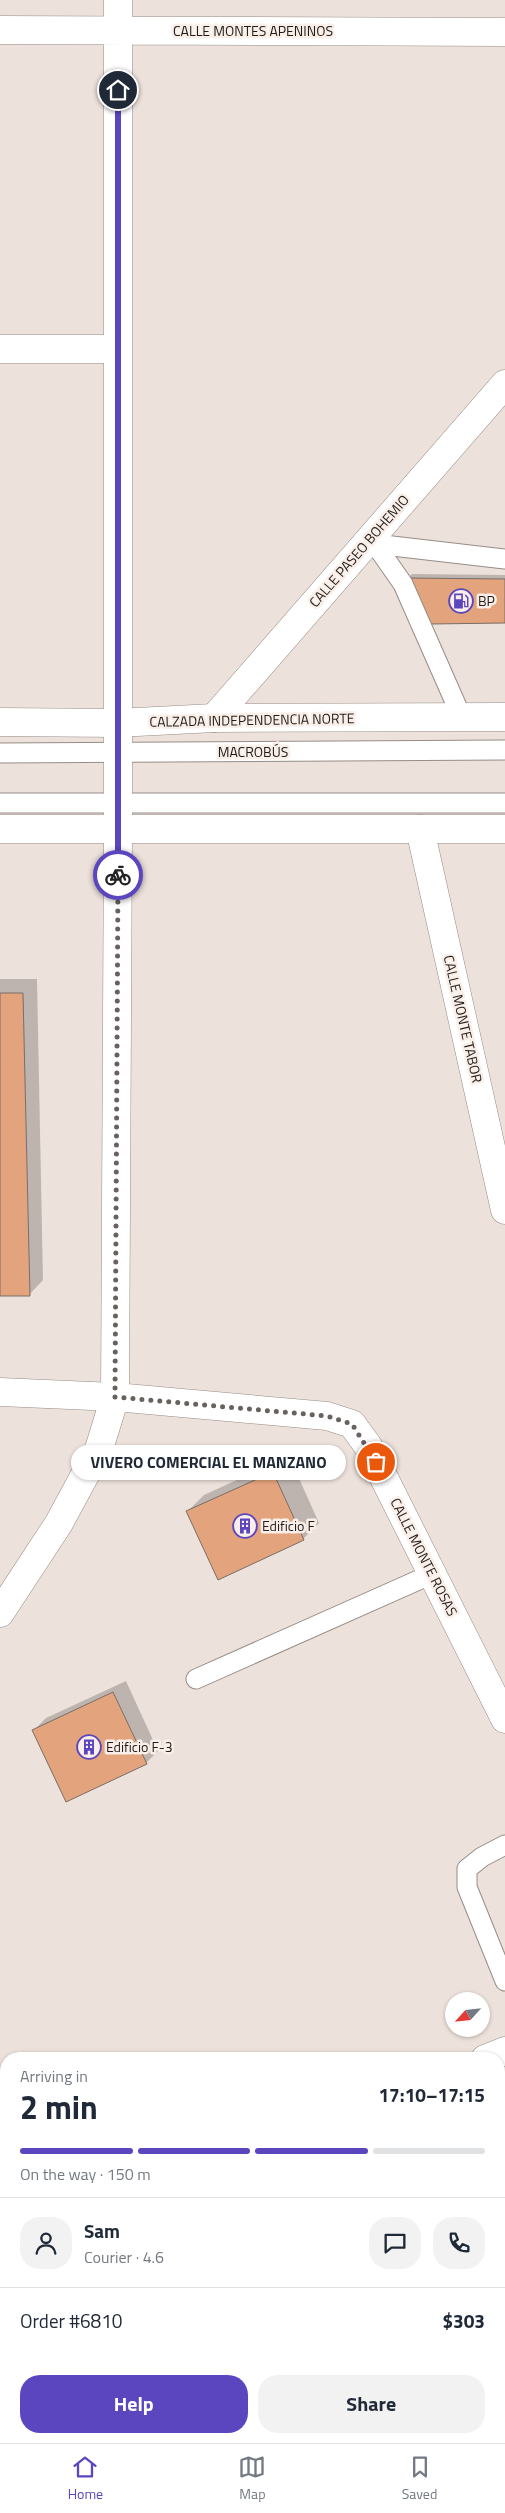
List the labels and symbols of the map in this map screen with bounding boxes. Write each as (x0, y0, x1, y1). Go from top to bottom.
street label: CALLE MONTES APENINOS (173, 20, 333, 41)
pin (97, 69, 139, 111)
street label: CALLE PASEO BOHEMIO (304, 490, 414, 612)
fuel station icon: BP (448, 588, 474, 614)
place label: BP (478, 590, 495, 611)
street label: CALZADA INDEPENDENCIA NORTE (149, 707, 355, 732)
street label: MACROBÚS (218, 741, 288, 762)
courier (93, 850, 143, 900)
street label: CALLE MONTE TABOR (439, 953, 488, 1085)
pin (355, 1441, 397, 1483)
callout: VIVERO COMERCIAL EL MANZANO (71, 1444, 346, 1480)
street label: CALLE MONTE ROSAS (386, 1494, 463, 1619)
building icon: Edificio F (232, 1513, 258, 1539)
place label: Edificio F (262, 1515, 315, 1536)
building icon: Edificio F-3 (76, 1734, 102, 1760)
place label: Edificio F-3 (106, 1736, 173, 1757)
north arrow (445, 1992, 490, 2038)

